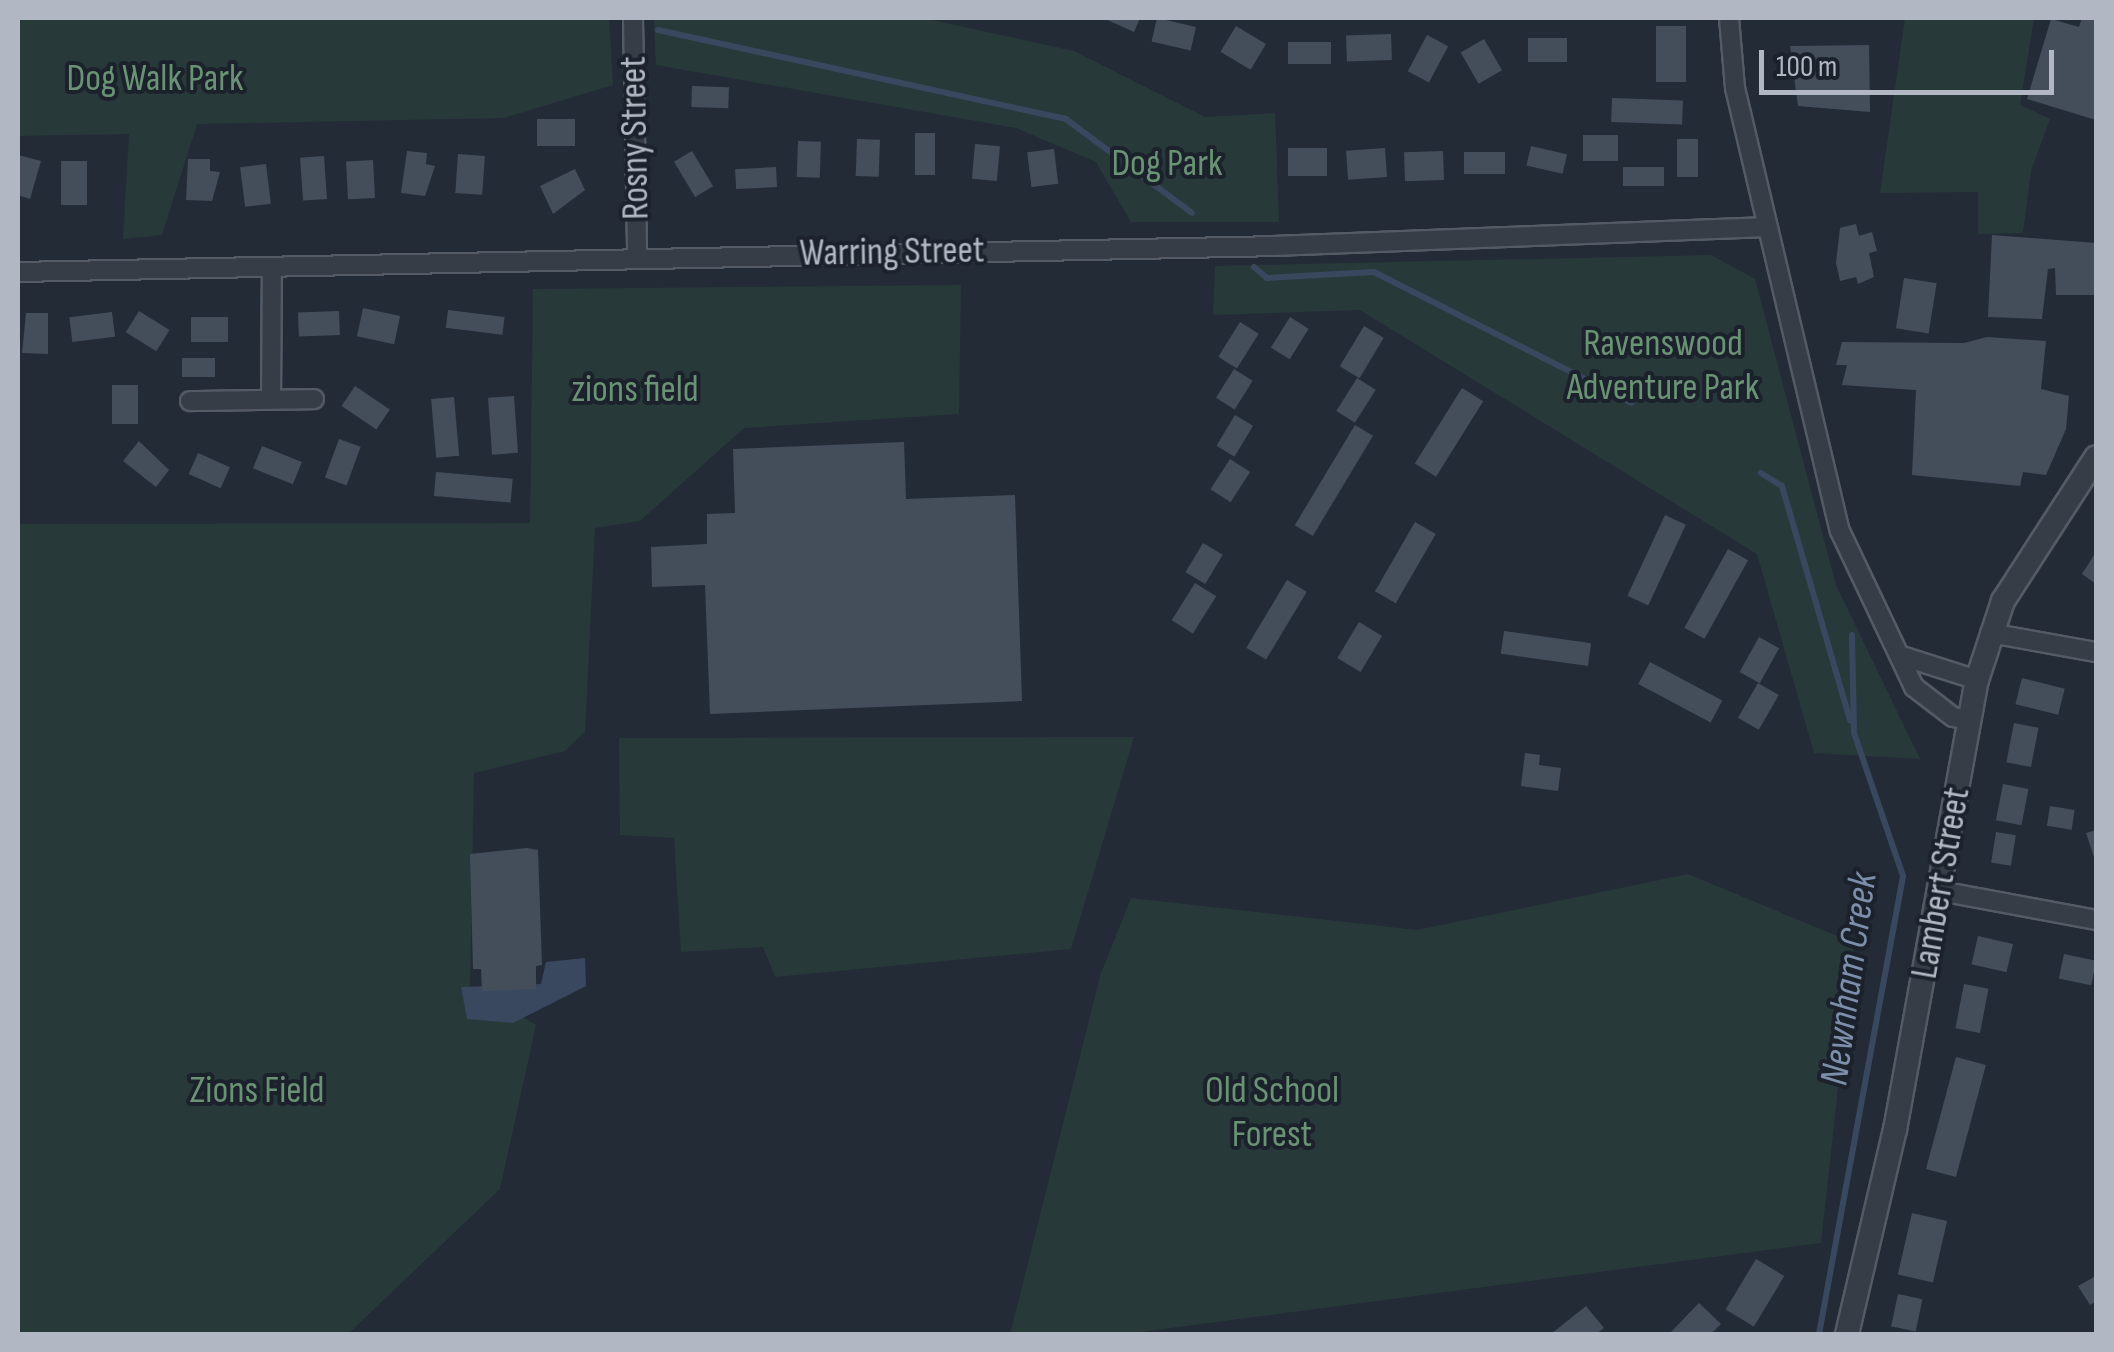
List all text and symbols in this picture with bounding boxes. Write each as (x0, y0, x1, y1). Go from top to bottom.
scale bar (1764, 30, 2059, 92)
text: 100 m (1776, 49, 1837, 85)
park label: Dog Walk Park (66, 56, 244, 102)
street label: Rosny Street (611, 56, 659, 220)
park label: Dog Park (1111, 141, 1223, 187)
street label: Warring Street (799, 228, 985, 276)
park label: Ravenswood Adventure Park (1567, 321, 1759, 410)
park label: zions field (571, 367, 699, 413)
street label: Lambert Street (1902, 784, 1980, 982)
water label: Newnham Creek (1810, 870, 1888, 1088)
park label: Zions Field (190, 1068, 324, 1114)
park label: Old School Forest (1205, 1068, 1339, 1158)

